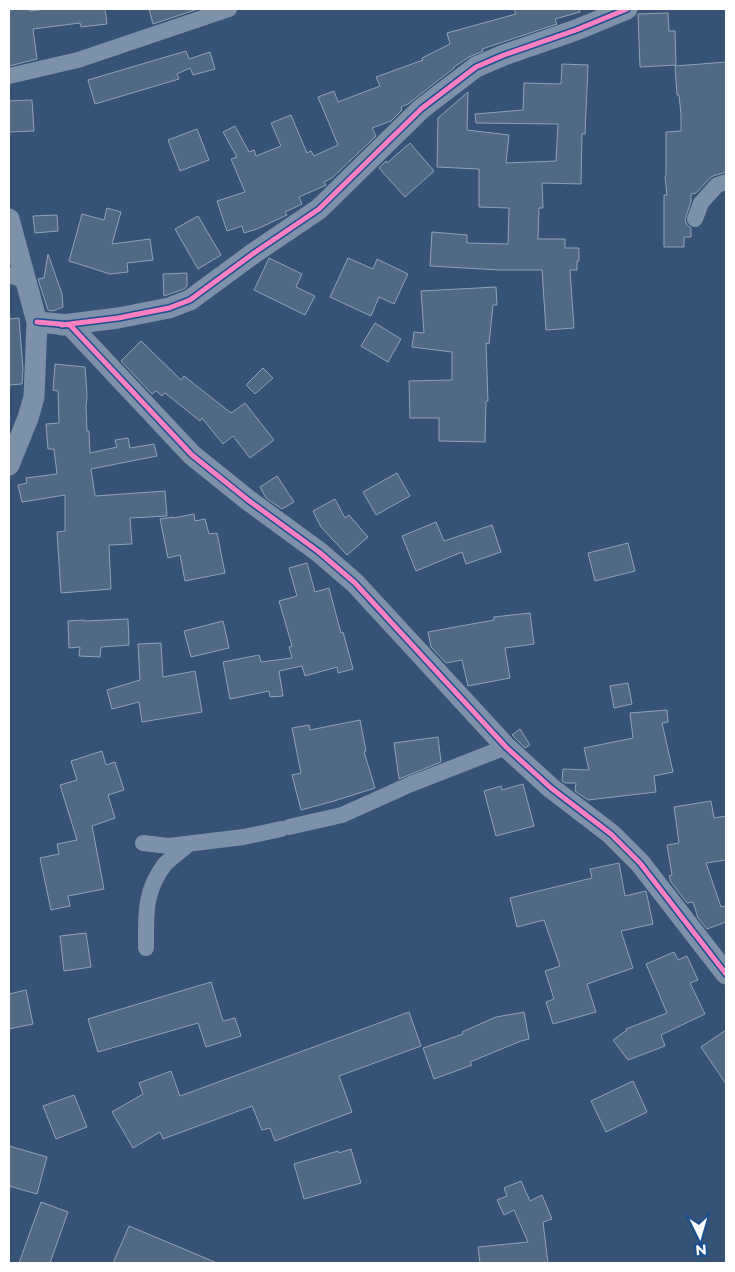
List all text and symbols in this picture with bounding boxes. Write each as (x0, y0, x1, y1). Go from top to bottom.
north arrow (675, 1212, 725, 1262)
text: N (695, 1240, 708, 1259)

